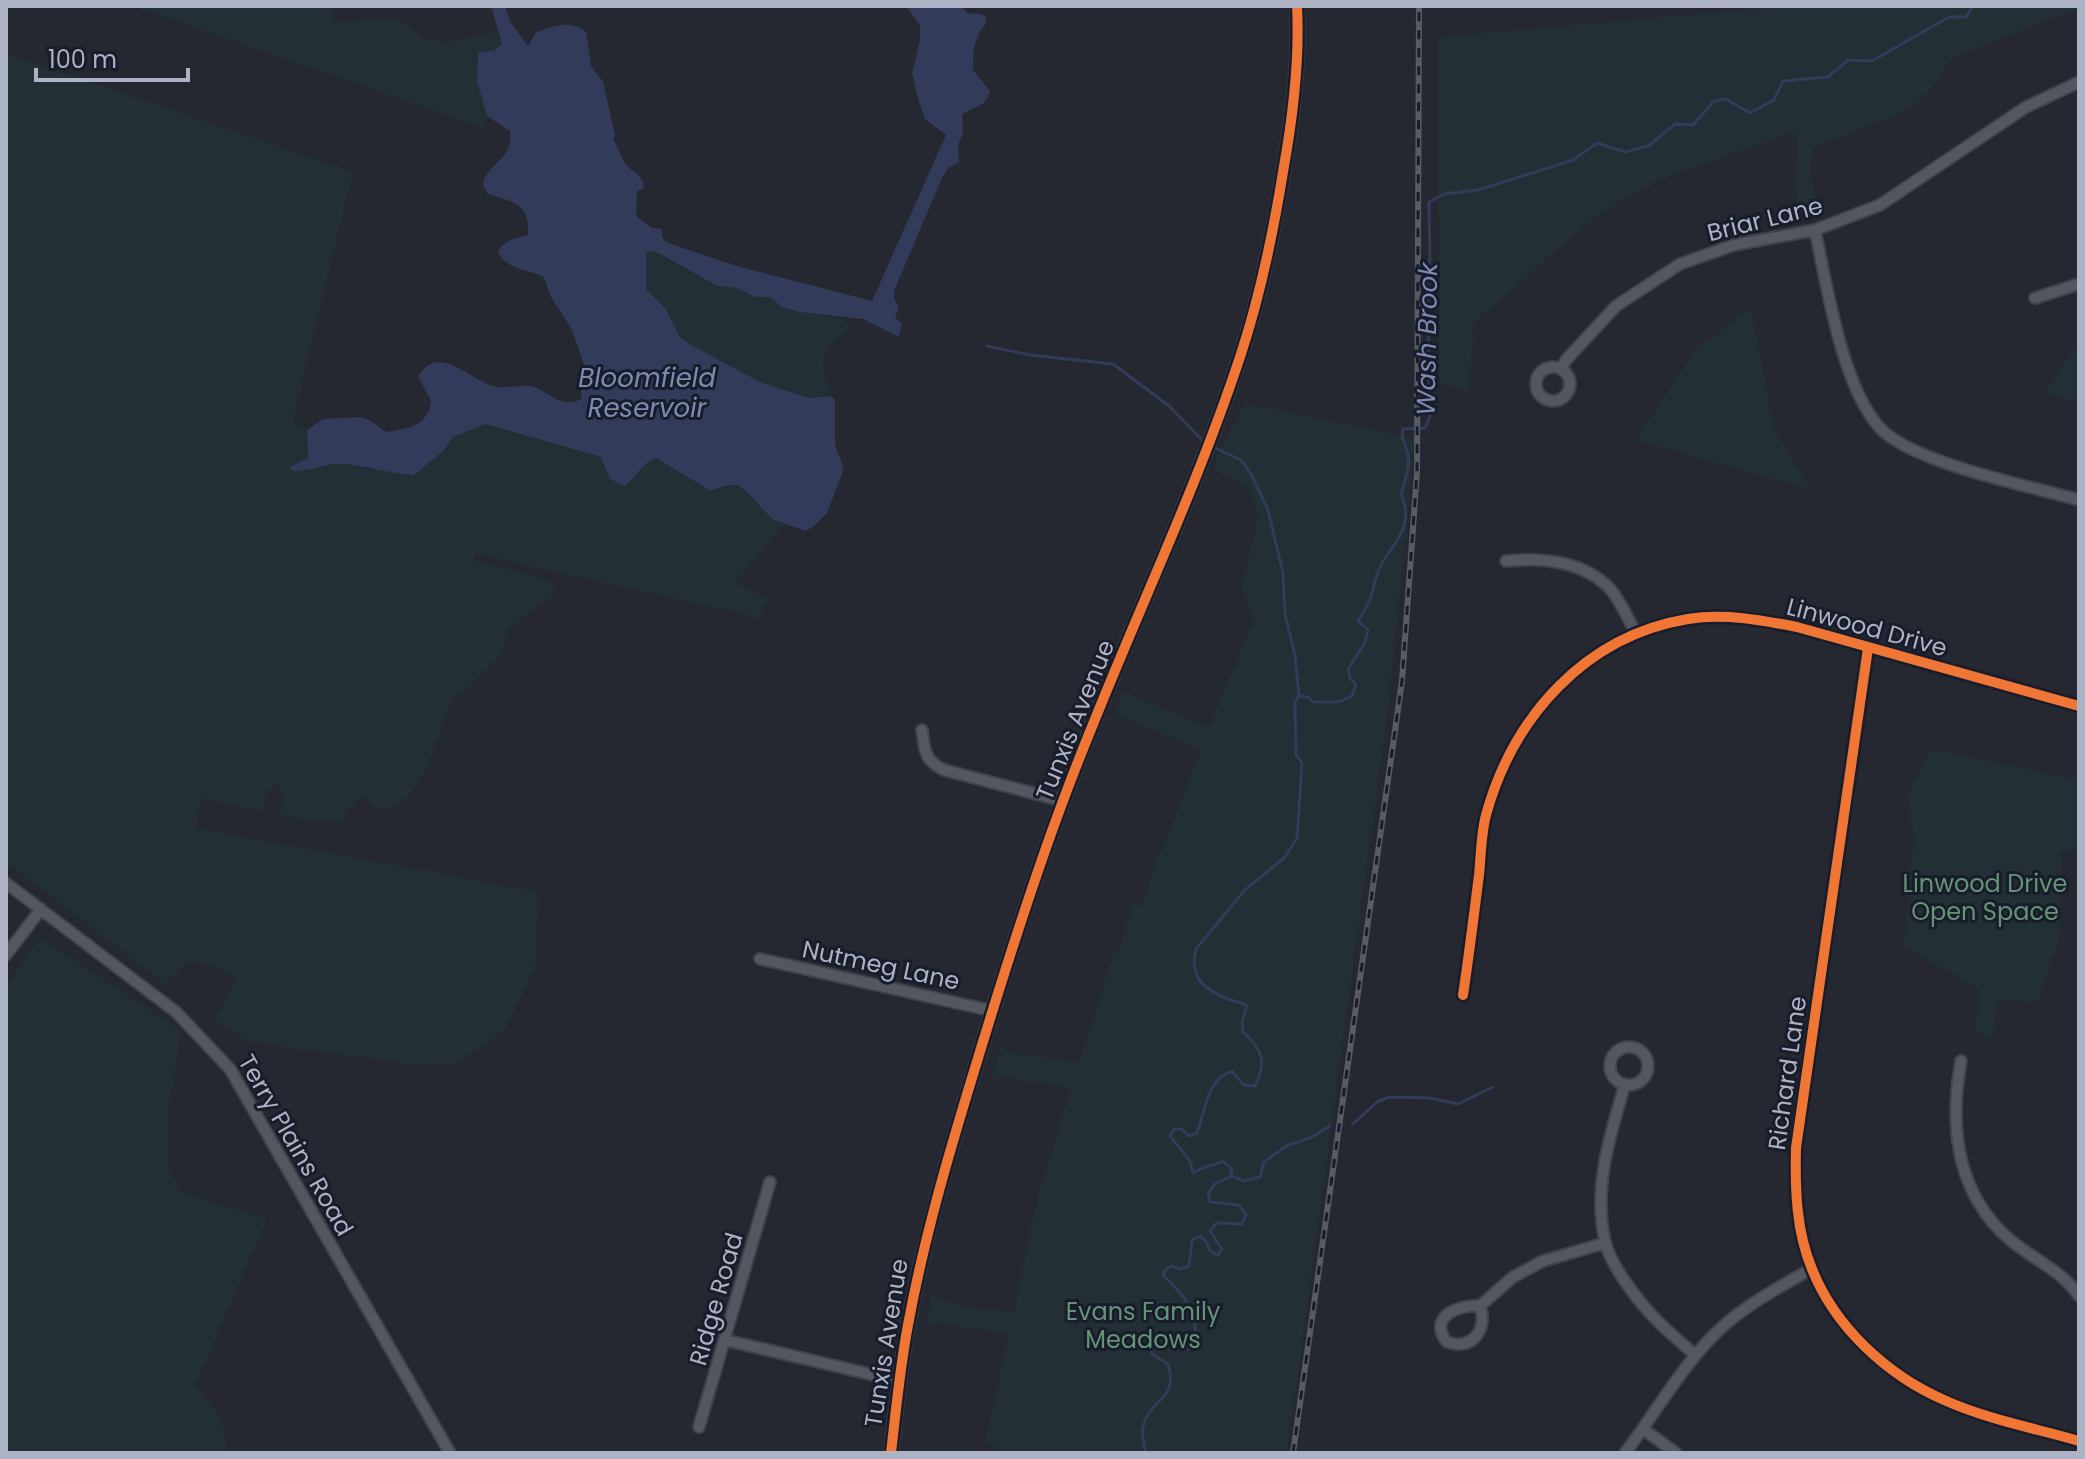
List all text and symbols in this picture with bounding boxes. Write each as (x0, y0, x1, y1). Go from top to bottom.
scale bar (36, 32, 188, 82)
text: 100 m (48, 43, 117, 76)
street label: Briar Lane (1704, 189, 1826, 249)
water label: Wash Brook (1408, 260, 1446, 416)
water label: Bloomfield Reservoir (578, 360, 716, 426)
street label: Linwood Drive (1783, 590, 1951, 664)
street label: Tunxis Avenue (1028, 635, 1122, 805)
park label: Linwood Drive Open Space (1903, 867, 2067, 928)
street label: Nutmeg Lane (799, 932, 963, 998)
street label: Richard Lane (1760, 994, 1814, 1152)
street label: Terry Plains Road (231, 1048, 361, 1242)
street label: Ridge Road (681, 1229, 751, 1369)
street label: Tunxis Avenue (856, 1256, 916, 1430)
park label: Evans Family Meadows (1066, 1295, 1221, 1356)

